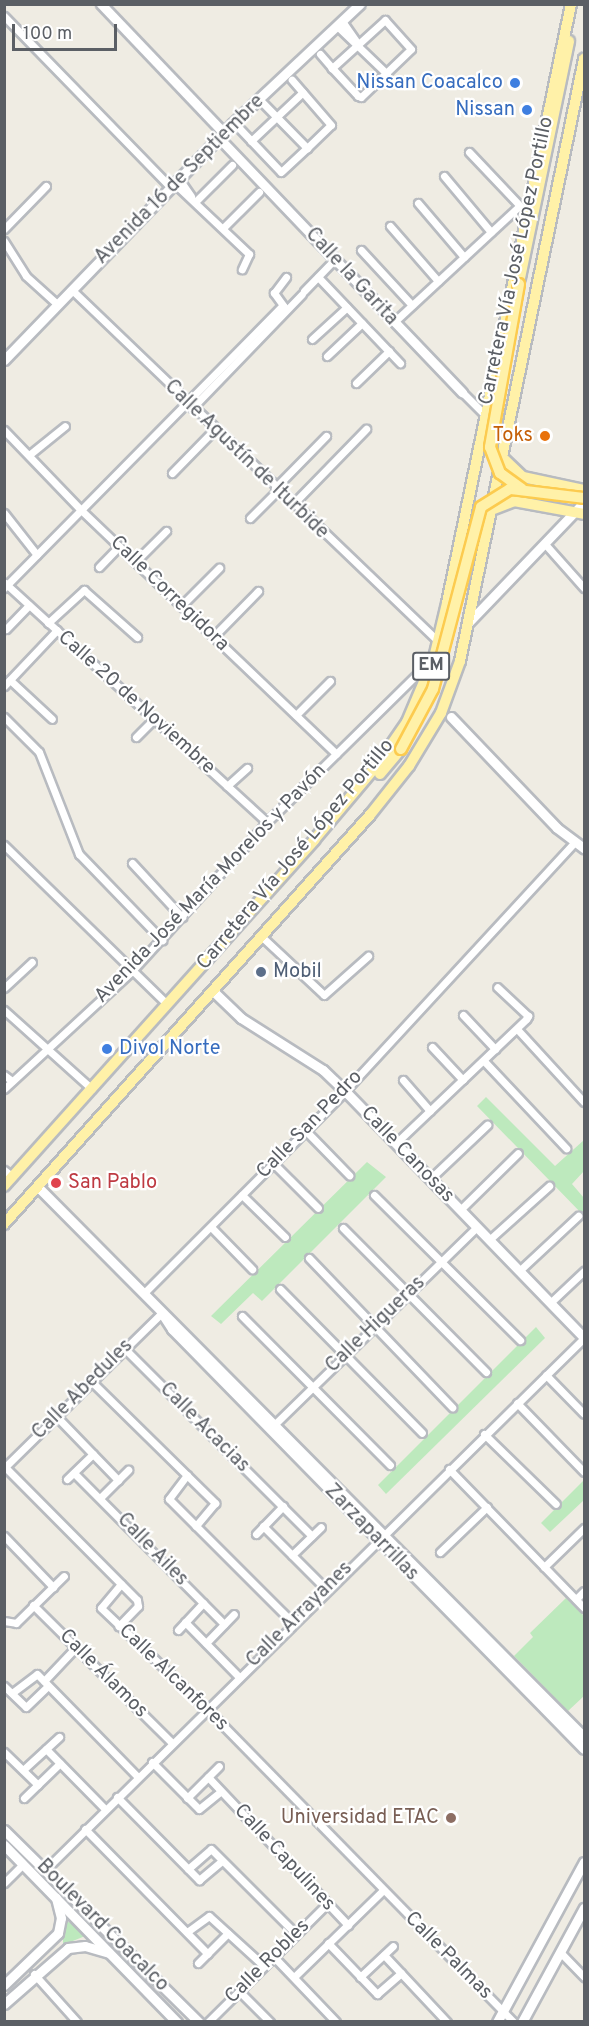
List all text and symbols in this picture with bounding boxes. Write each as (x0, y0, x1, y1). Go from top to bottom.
scale bar (15, 12, 120, 50)
text: 100 m (23, 23, 72, 46)
place label: Nissan Coacalco (356, 71, 503, 95)
marker: Nissan Coacalco (508, 76, 522, 90)
street label: Avenida 16 de Septiembre (90, 90, 270, 270)
place label: Nissan (455, 98, 515, 122)
marker: Nissan (520, 103, 534, 117)
street label: Carretera Vía José López Portillo (475, 114, 559, 408)
street label: Calle la Garita (300, 223, 402, 331)
street label: Calle Agustín de Iturbide (159, 375, 333, 545)
place label: Toks (492, 424, 533, 448)
marker: Toks (538, 429, 552, 443)
street label: Calle Corregidora (105, 531, 233, 657)
street label: Calle 20 de Noviembre (52, 626, 220, 780)
road number: EM (412, 651, 450, 681)
street label: Carretera Vía José López Portillo (192, 734, 400, 976)
street label: Avenida José María Morelos y Pavón (90, 759, 332, 1009)
place label: Mobil (273, 960, 322, 984)
marker: Mobil (254, 965, 268, 979)
place label: Divol Norte (119, 1037, 220, 1061)
marker: Divol Norte (100, 1042, 114, 1056)
street label: Calle San Pedro (252, 1066, 368, 1184)
street label: Calle Canosas (355, 1102, 459, 1208)
place label: San Pablo (68, 1171, 157, 1195)
marker: San Pablo (49, 1176, 63, 1190)
street label: Calle Higueras (321, 1272, 431, 1378)
street label: Calle Abedules (27, 1334, 139, 1446)
street label: Calle Acacias (154, 1378, 254, 1478)
street label: Zarzaparrillas (319, 1480, 423, 1586)
street label: Calle Ailes (111, 1508, 193, 1592)
street label: Calle Arrayanes (242, 1557, 358, 1673)
street label: Calle Alcanfores (113, 1619, 233, 1737)
street label: Calle Álamos (53, 1624, 153, 1724)
street label: Calle Capulines (228, 1800, 340, 1916)
place label: Universidad ETAC (281, 1806, 439, 1830)
marker: Universidad ETAC (444, 1811, 458, 1825)
street label: Boulevard Coacalco (31, 1855, 173, 1997)
street label: Calle Palmas (399, 1907, 497, 2005)
street label: Calle Robles (221, 1915, 315, 2009)

